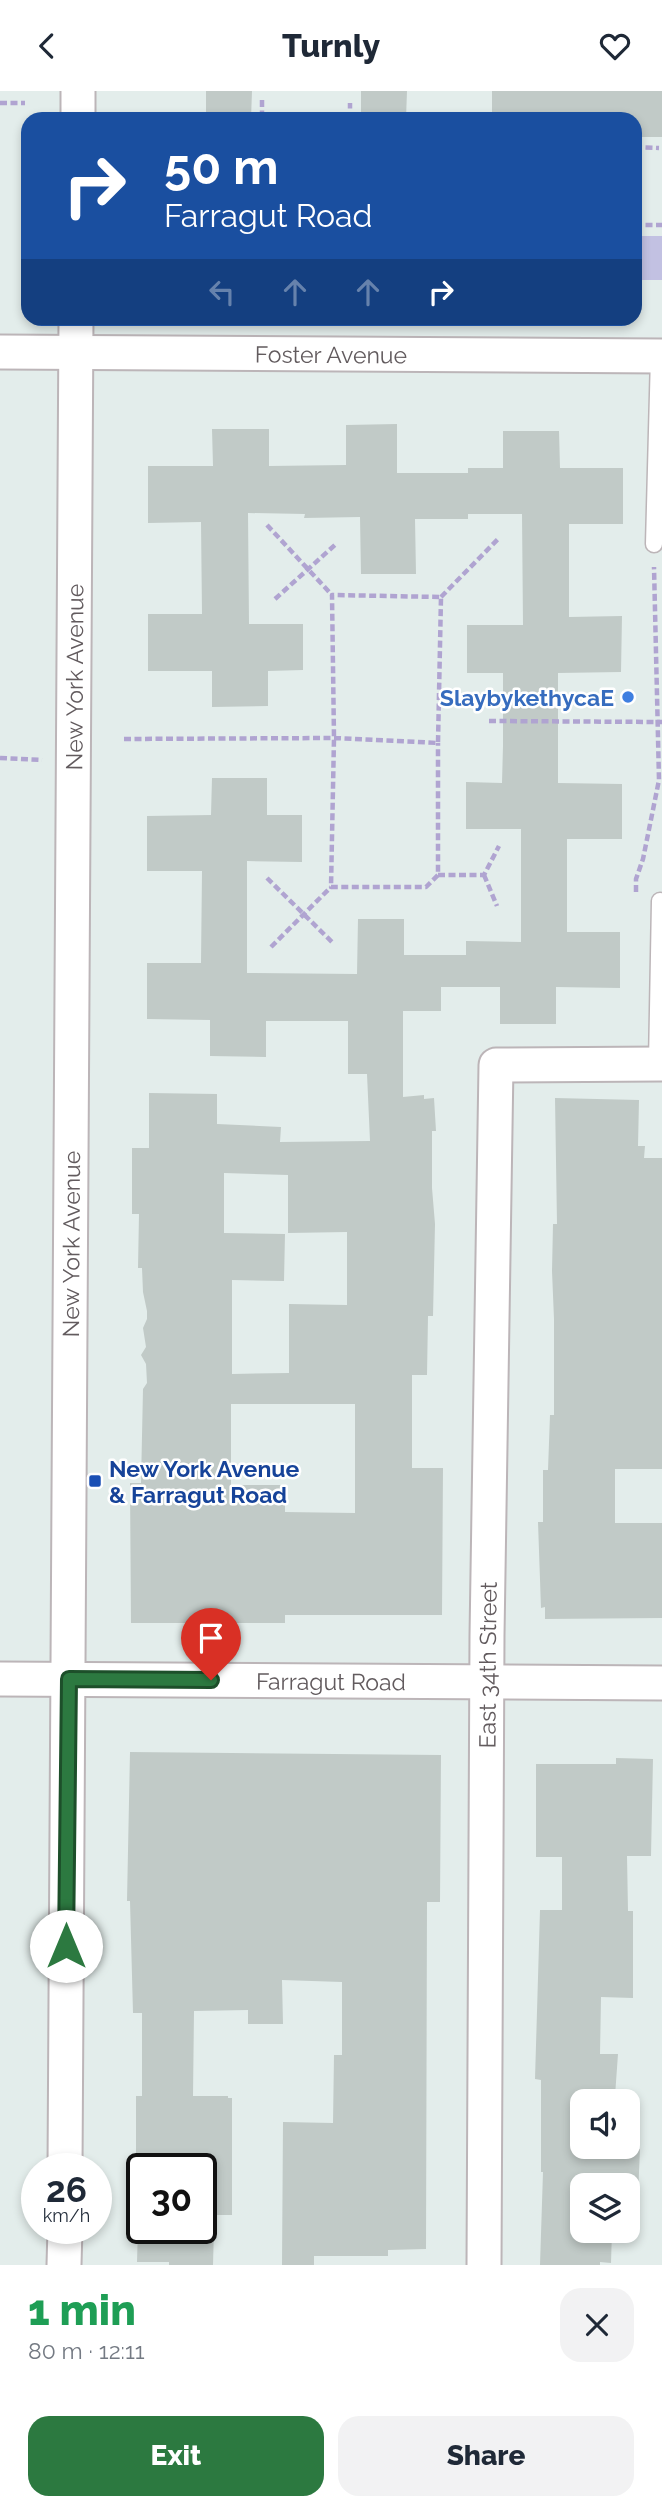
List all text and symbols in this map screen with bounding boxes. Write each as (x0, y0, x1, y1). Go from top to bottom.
icon: back (28, 27, 66, 65)
text: Turnly (282, 27, 380, 64)
icon: heart (596, 27, 634, 65)
text: 50 m (164, 138, 279, 195)
icon: right (49, 140, 140, 231)
text: Farragut Road (164, 197, 372, 234)
icon: left (203, 273, 241, 311)
icon: ahead (276, 273, 314, 311)
icon: ahead (349, 273, 387, 311)
icon: right (422, 273, 460, 311)
street label: Foster Avenue (255, 340, 407, 368)
street label: New York Avenue (60, 584, 88, 770)
place label: SlaybykethycaE (440, 684, 614, 711)
marker: SlaybykethycaE (620, 689, 636, 705)
street label: New York Avenue (56, 1151, 85, 1337)
place label: New York Avenue & Farragut Road (109, 1455, 299, 1508)
marker: New York Avenue & Farragut Road (87, 1473, 103, 1489)
street label: East 34th Street (473, 1581, 501, 1749)
pin (181, 1608, 241, 1680)
icon: arrive (192, 1619, 230, 1657)
street label: Farragut Road (256, 1667, 406, 1695)
position arrow (29, 1909, 103, 1983)
map controls (570, 2089, 640, 2243)
button: sound (570, 2089, 640, 2159)
speed limit sign: 30 (126, 2153, 217, 2244)
text: 26 (46, 2169, 87, 2210)
button: layers (570, 2173, 640, 2243)
text: km/h (43, 2205, 90, 2226)
text: 1 min (28, 2286, 136, 2335)
button: close (560, 2288, 634, 2362)
text: 80 m · 12:11 (28, 2337, 145, 2364)
button: Exit (28, 2416, 324, 2496)
button: Share (338, 2416, 634, 2496)

